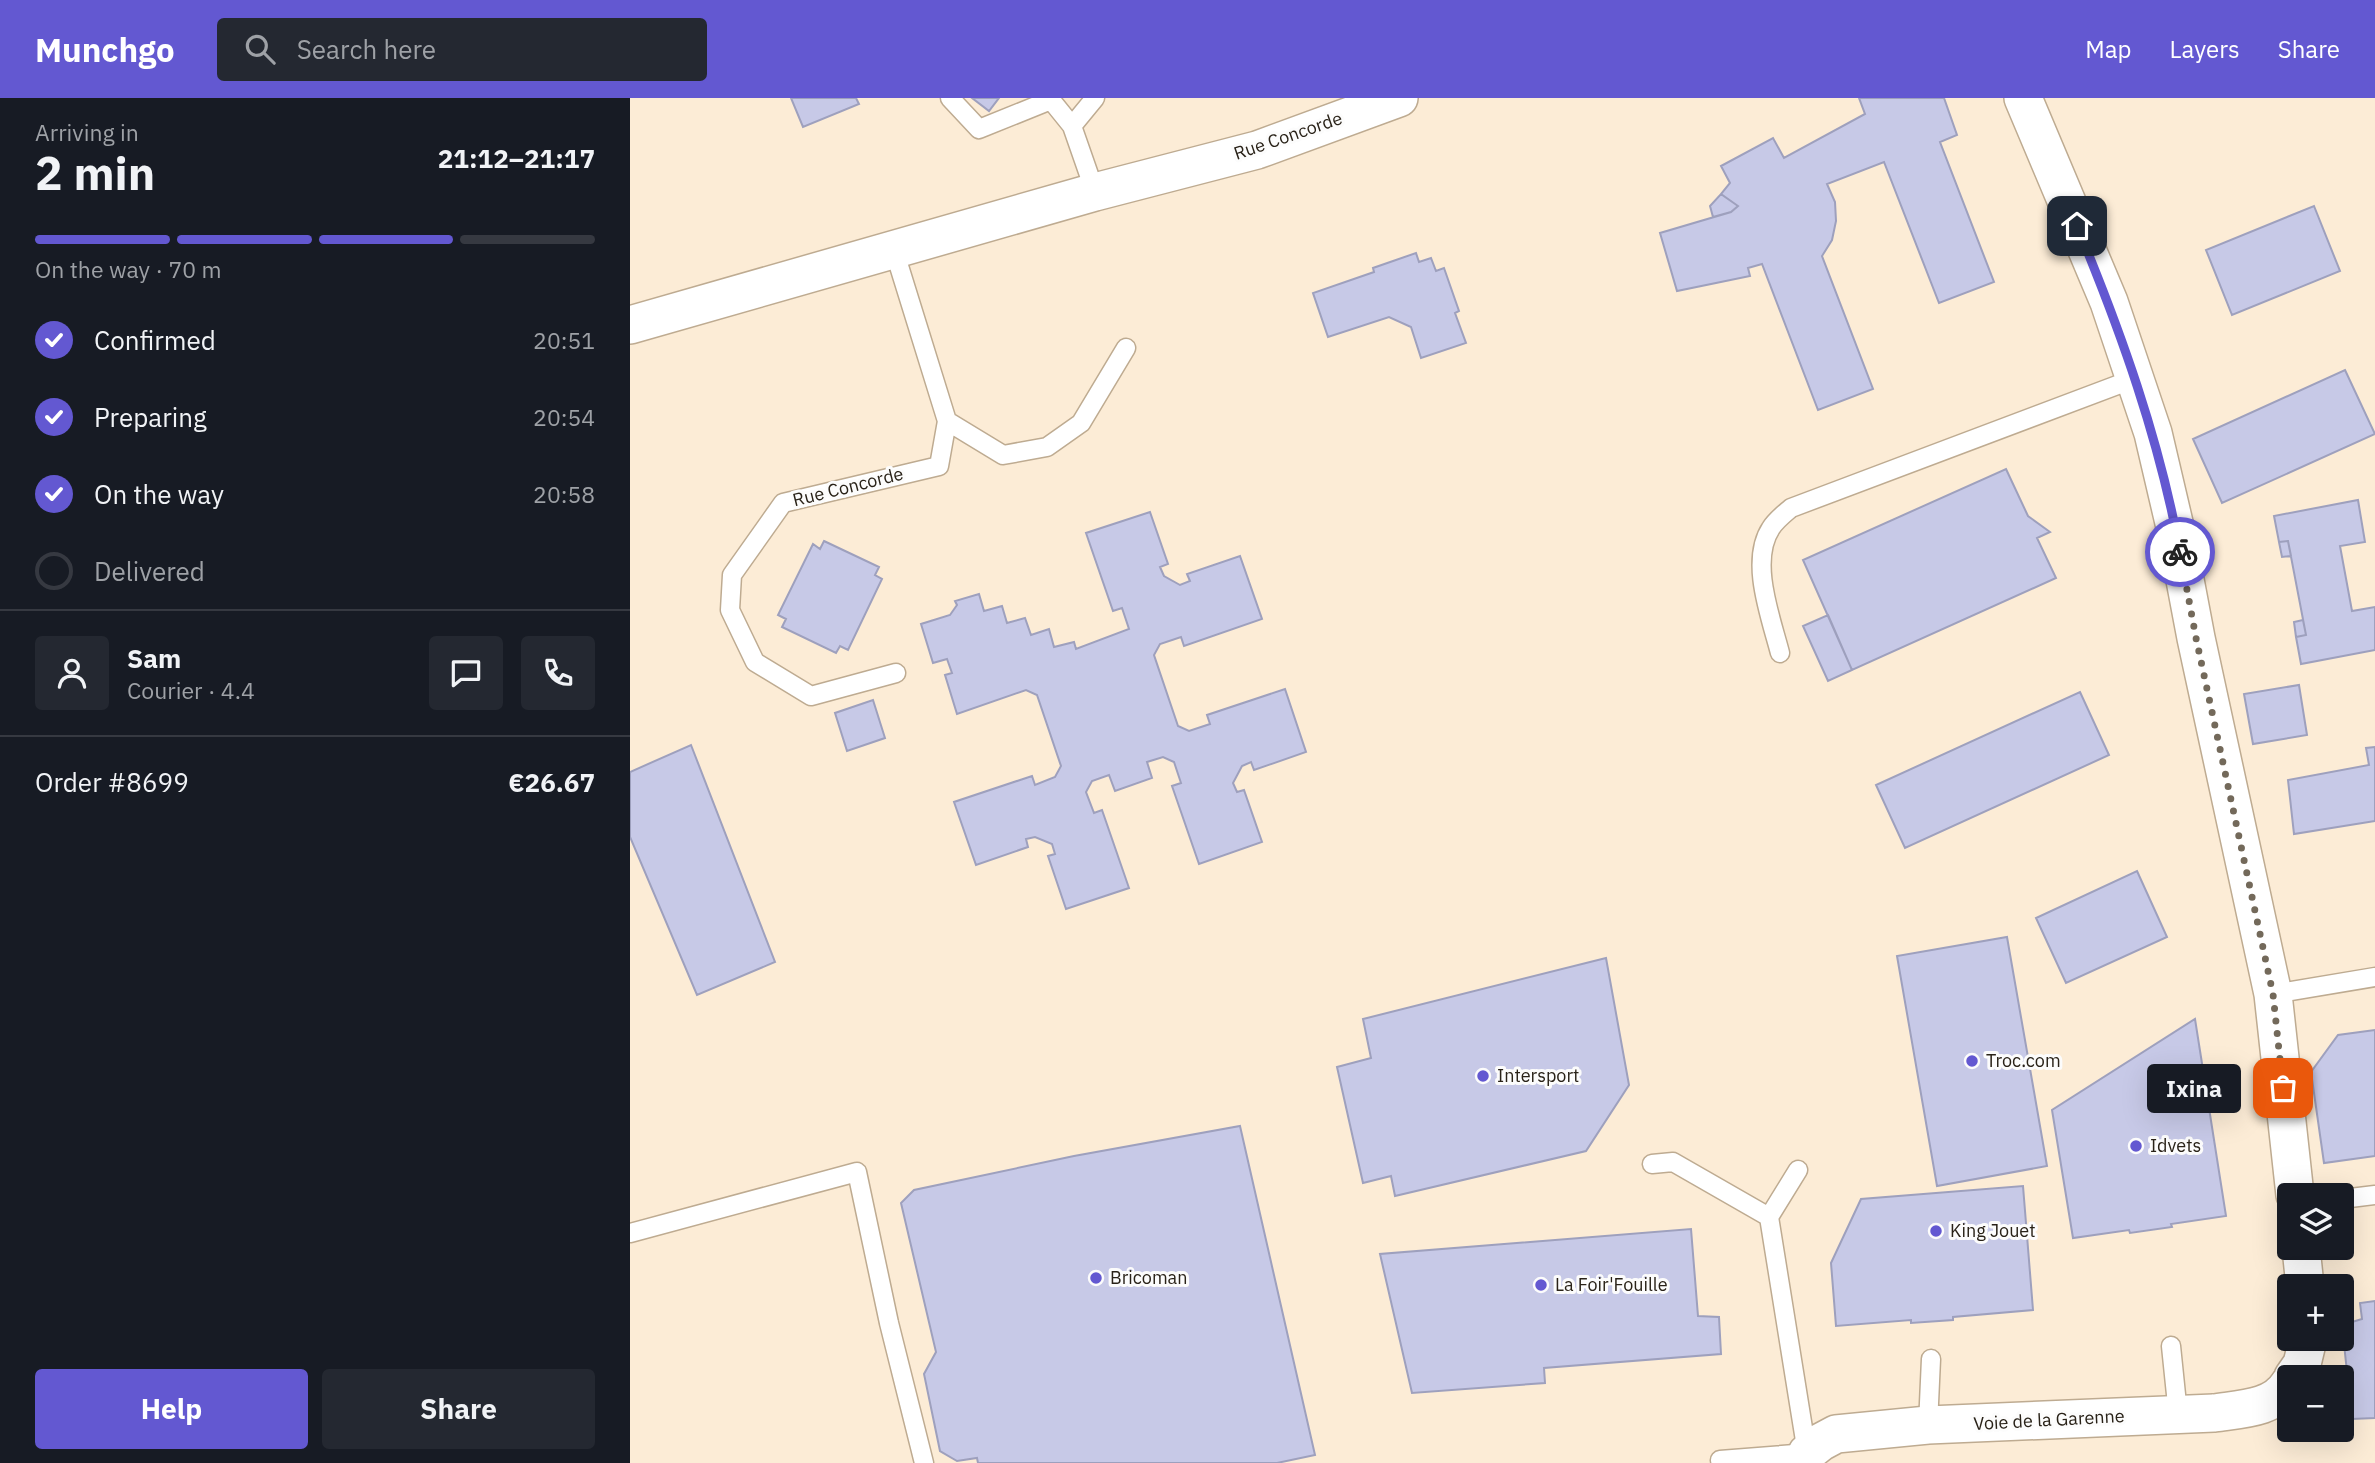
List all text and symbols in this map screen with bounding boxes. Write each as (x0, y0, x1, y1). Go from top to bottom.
search box (217, 18, 707, 81)
text: Munchgo (35, 28, 175, 71)
icon: search (241, 30, 279, 68)
text: Search here (297, 32, 436, 66)
text: Map (2085, 33, 2132, 65)
text: Layers (2170, 33, 2240, 65)
text: Share (2278, 33, 2340, 65)
street label: Rue Concorde (1231, 106, 1345, 165)
text: Arriving in (35, 117, 139, 147)
text: 21:12–21:17 (438, 141, 595, 175)
text: 2 min (35, 143, 155, 203)
pin (2047, 196, 2107, 256)
icon: home (2058, 207, 2096, 245)
text: On the way · 70 m (35, 254, 222, 284)
icon: check (35, 321, 73, 359)
text: Confirmed (94, 323, 216, 357)
text: 20:51 (533, 325, 595, 355)
icon: check (35, 398, 73, 436)
text: Preparing (94, 400, 207, 434)
text: 20:54 (533, 402, 595, 432)
street label: Rue Concorde (790, 462, 906, 511)
icon: check (35, 475, 73, 513)
text: On the way (94, 477, 224, 511)
text: 20:58 (533, 479, 595, 509)
courier (2145, 517, 2215, 587)
icon: bike (2161, 533, 2199, 571)
text: Delivered (94, 554, 205, 588)
button: person (35, 636, 109, 710)
button: chat (429, 636, 503, 710)
button: phone (521, 636, 595, 710)
text: Sam (127, 641, 181, 675)
text: Courier · 4.4 (127, 675, 255, 705)
text: Order #8699 (35, 765, 189, 799)
text: €26.67 (508, 765, 595, 799)
place label: Troc.com (1986, 1049, 2061, 1072)
marker: Troc.com (1964, 1053, 1980, 1069)
pin (2253, 1058, 2313, 1118)
callout: Ixina (2146, 1063, 2241, 1112)
place label: Intersport (1497, 1064, 1579, 1087)
marker: Intersport (1475, 1068, 1491, 1084)
icon: bag (2264, 1069, 2302, 1107)
text: Ixina (2166, 1073, 2222, 1103)
place label: Idvets (2150, 1134, 2201, 1157)
marker: Idvets (2128, 1138, 2144, 1154)
map controls (2277, 1183, 2354, 1442)
button: layers (2277, 1183, 2354, 1260)
place label: King Jouet (1950, 1219, 2036, 1242)
marker: King Jouet (1928, 1223, 1944, 1239)
place label: Bricoman (1110, 1266, 1187, 1289)
marker: Bricoman (1088, 1270, 1104, 1286)
place label: La Foir'Fouille (1555, 1273, 1668, 1296)
button: + (2277, 1274, 2354, 1351)
marker: La Foir'Fouille (1533, 1277, 1549, 1293)
button: − (2277, 1365, 2354, 1442)
button: Help (35, 1369, 308, 1449)
button: Share (322, 1369, 595, 1449)
street label: Voie de la Garenne (1973, 1404, 2125, 1435)

